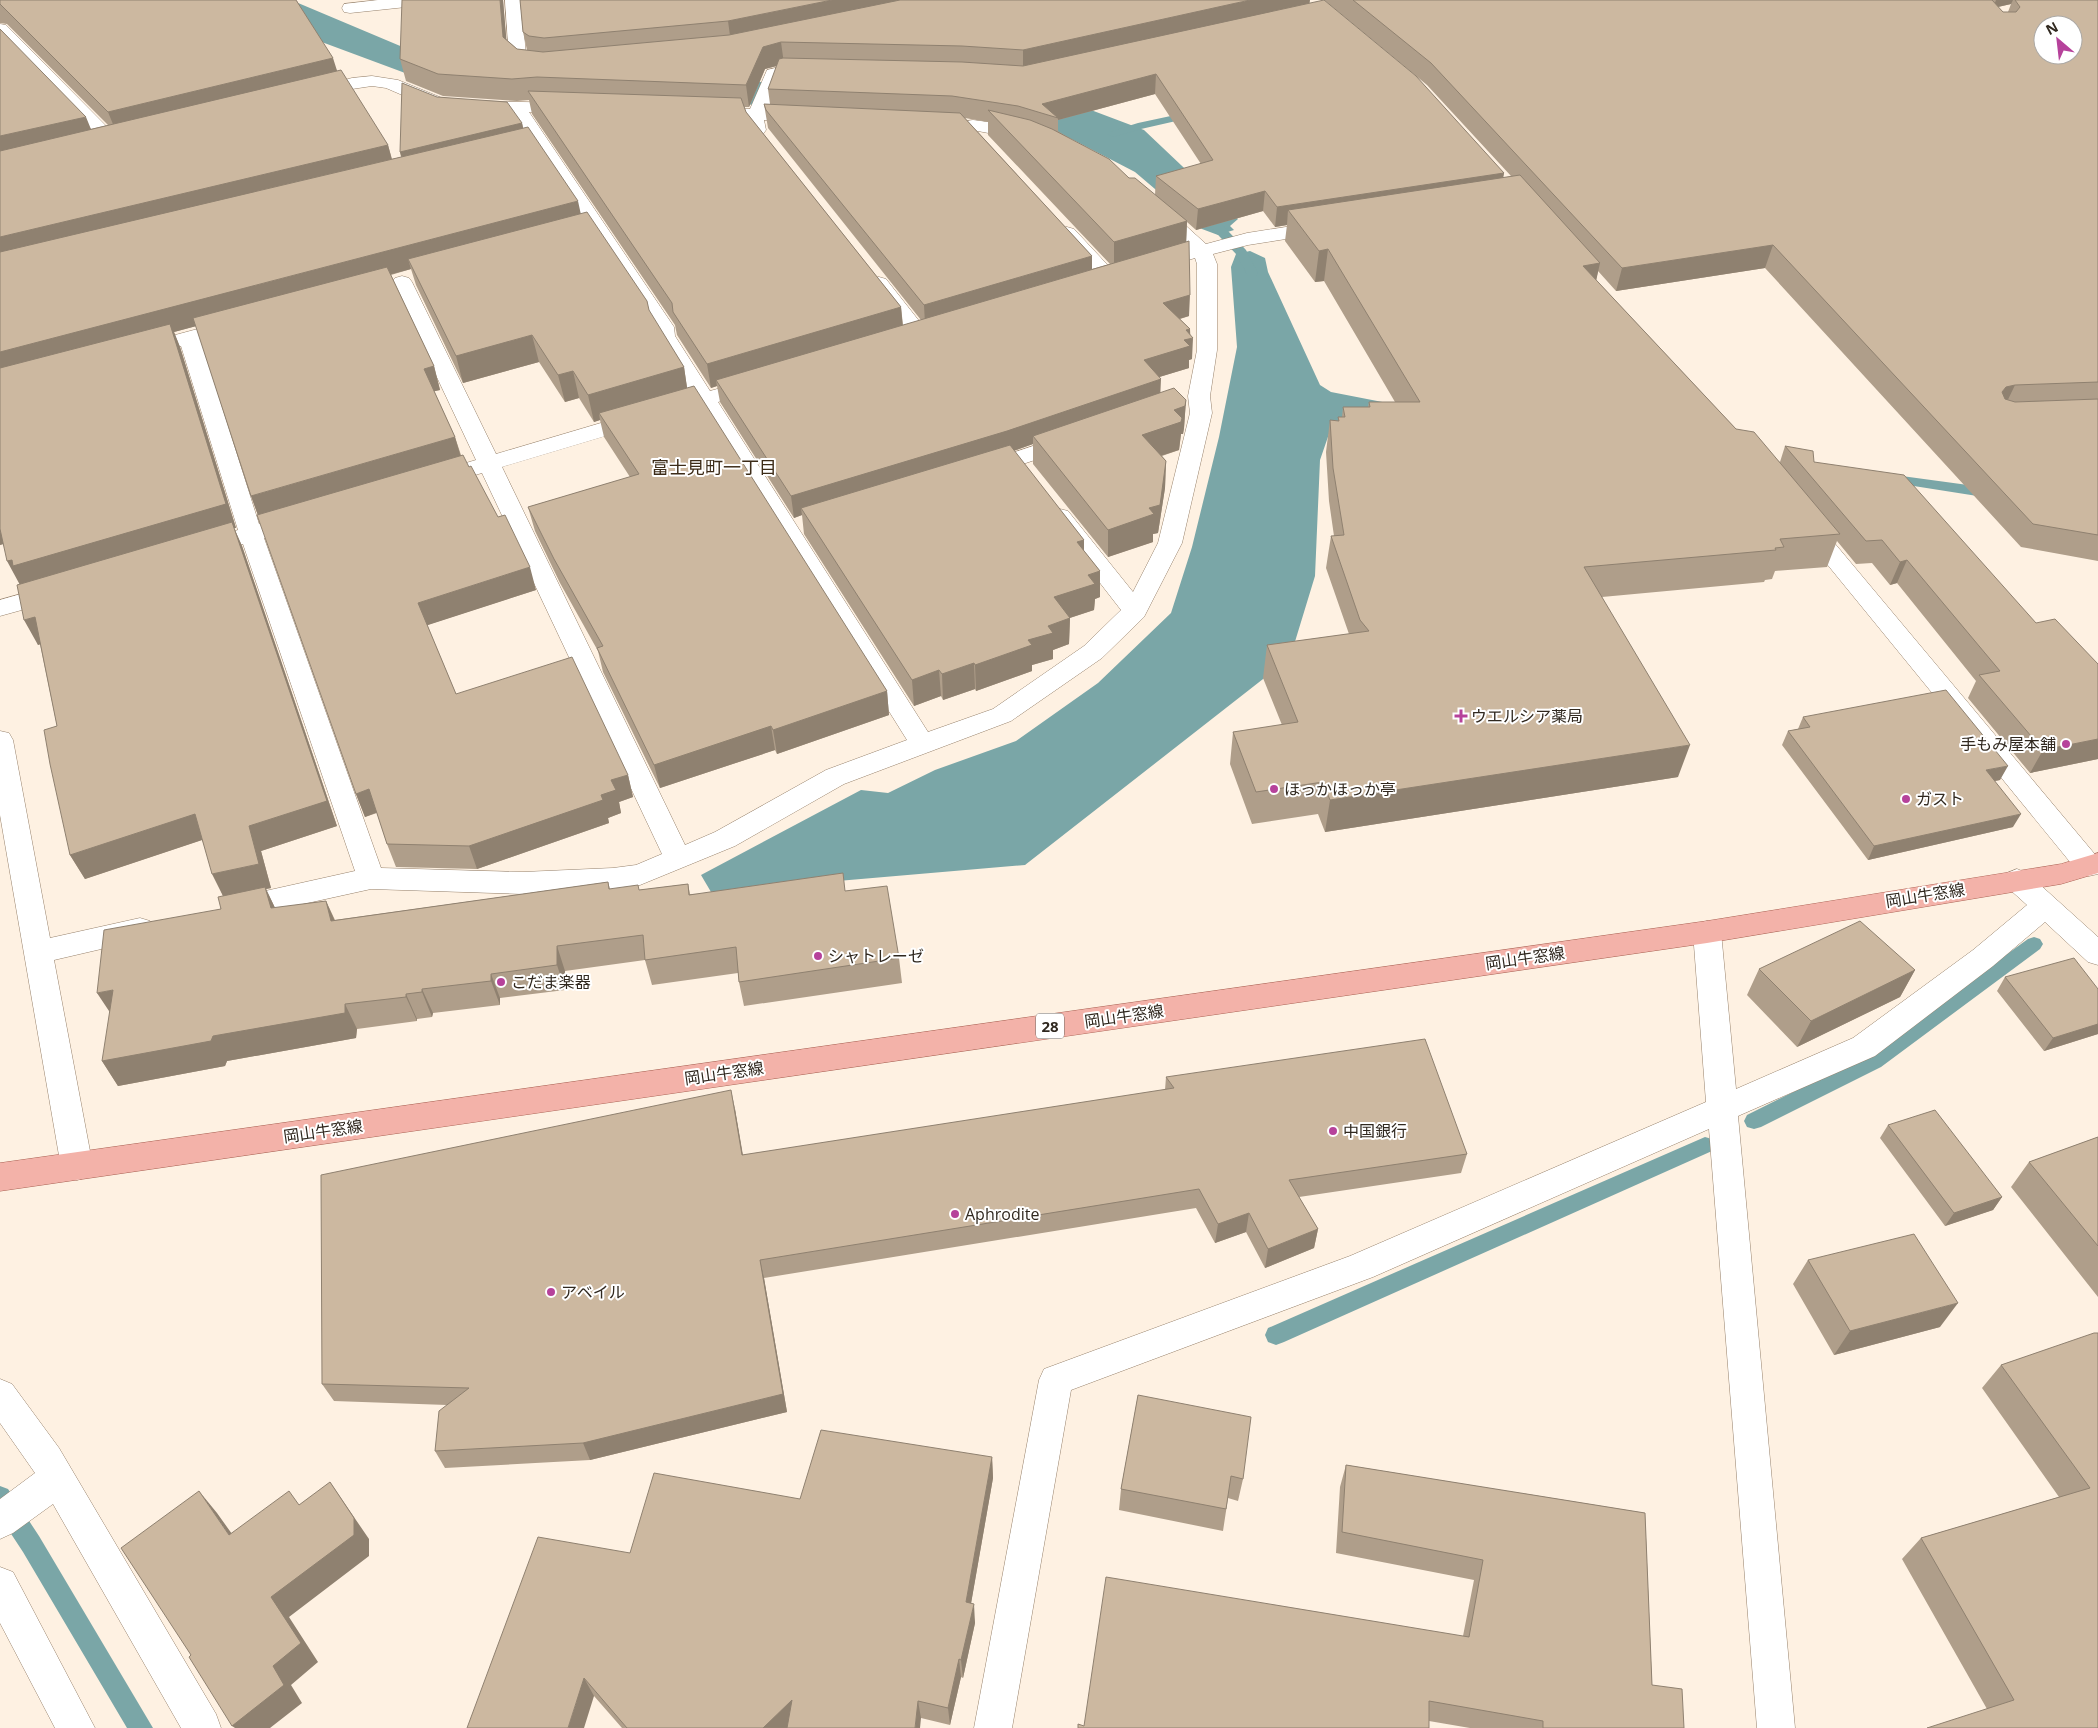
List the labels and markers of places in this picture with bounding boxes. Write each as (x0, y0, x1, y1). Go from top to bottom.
place label: ウエルシア薬局 (1471, 705, 1583, 727)
marker: ウエルシア薬局 (1455, 710, 1467, 722)
place label: 手もみ屋本舗 (1960, 733, 2056, 755)
marker: 手もみ屋本舗 (2060, 738, 2072, 750)
place label: ほっかほっか亭 (1284, 778, 1396, 800)
marker: ほっかほっか亭 (1268, 783, 1280, 795)
place label: ガスト (1916, 788, 1964, 810)
marker: ガスト (1900, 793, 1912, 805)
place label: シャトレーゼ (828, 945, 924, 967)
marker: シャトレーゼ (812, 950, 824, 962)
place label: こだま楽器 (511, 971, 591, 993)
marker: こだま楽器 (495, 976, 507, 988)
place label: 中国銀行 (1343, 1120, 1407, 1142)
marker: 中国銀行 (1327, 1125, 1339, 1137)
place label: Aphrodite (965, 1203, 1039, 1225)
marker: Aphrodite (949, 1208, 961, 1220)
place label: アベイル (561, 1281, 625, 1303)
marker: アベイル (545, 1286, 557, 1298)

